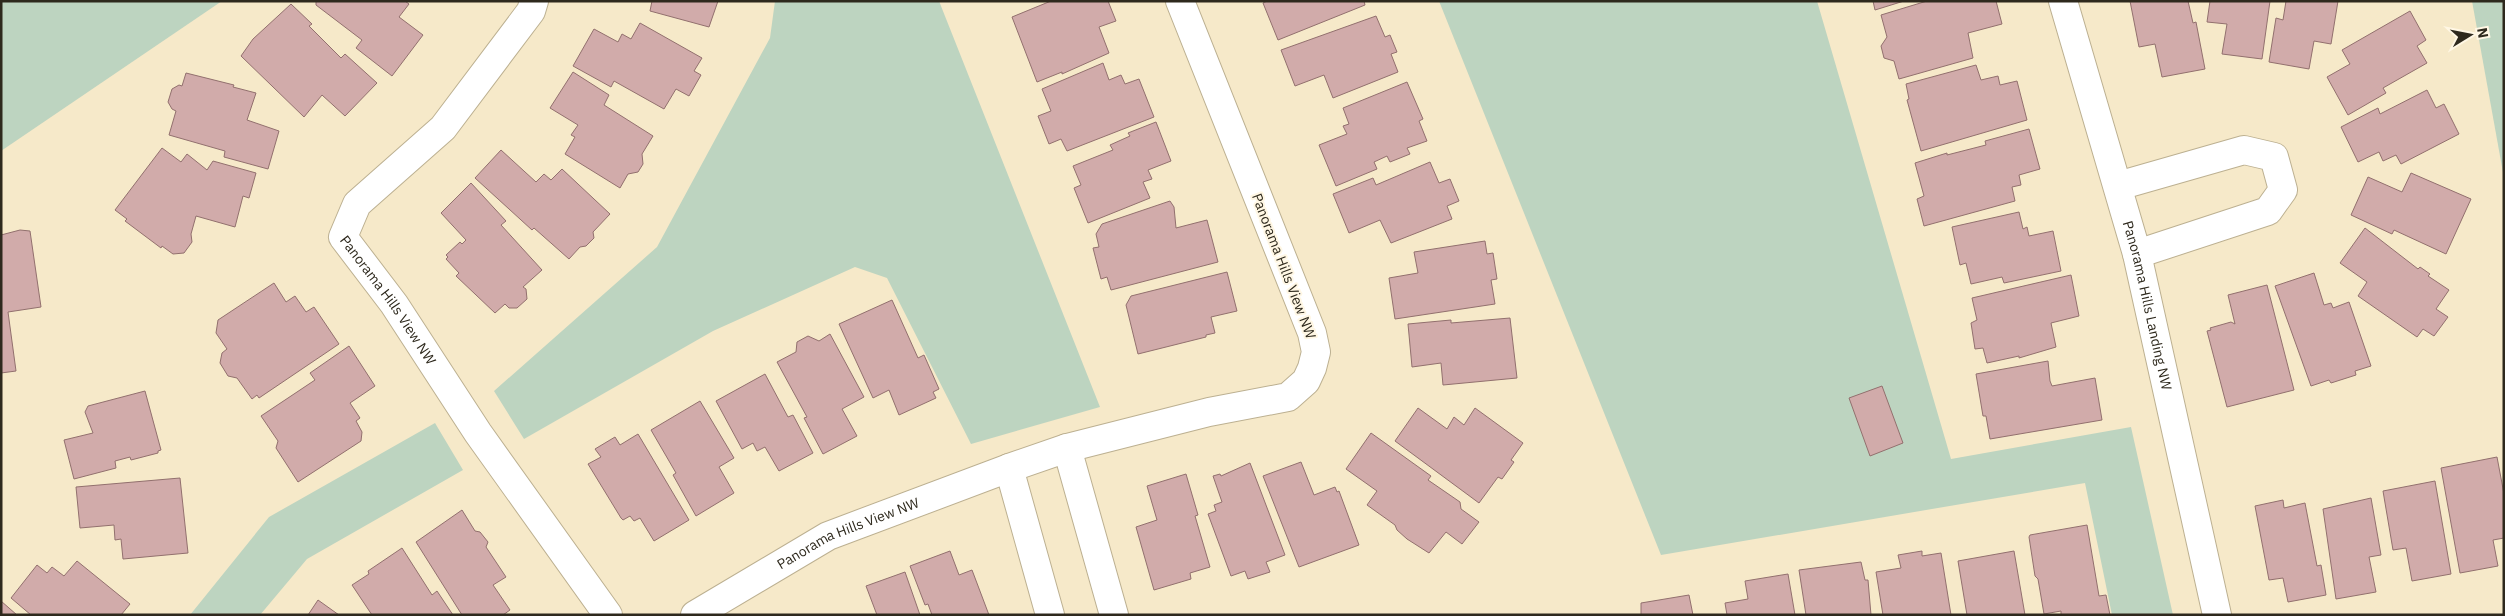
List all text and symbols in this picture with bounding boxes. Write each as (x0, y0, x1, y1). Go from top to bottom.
north arrow (2445, 10, 2495, 60)
text: N (2473, 26, 2493, 39)
street label: Panorama Hills View NW (1248, 191, 1320, 342)
street label: Panorama Hills Landing NW (2119, 219, 2176, 392)
street label: Panorama Hills View NW (336, 232, 440, 368)
street label: Panorama Hills View NW (774, 493, 922, 573)

